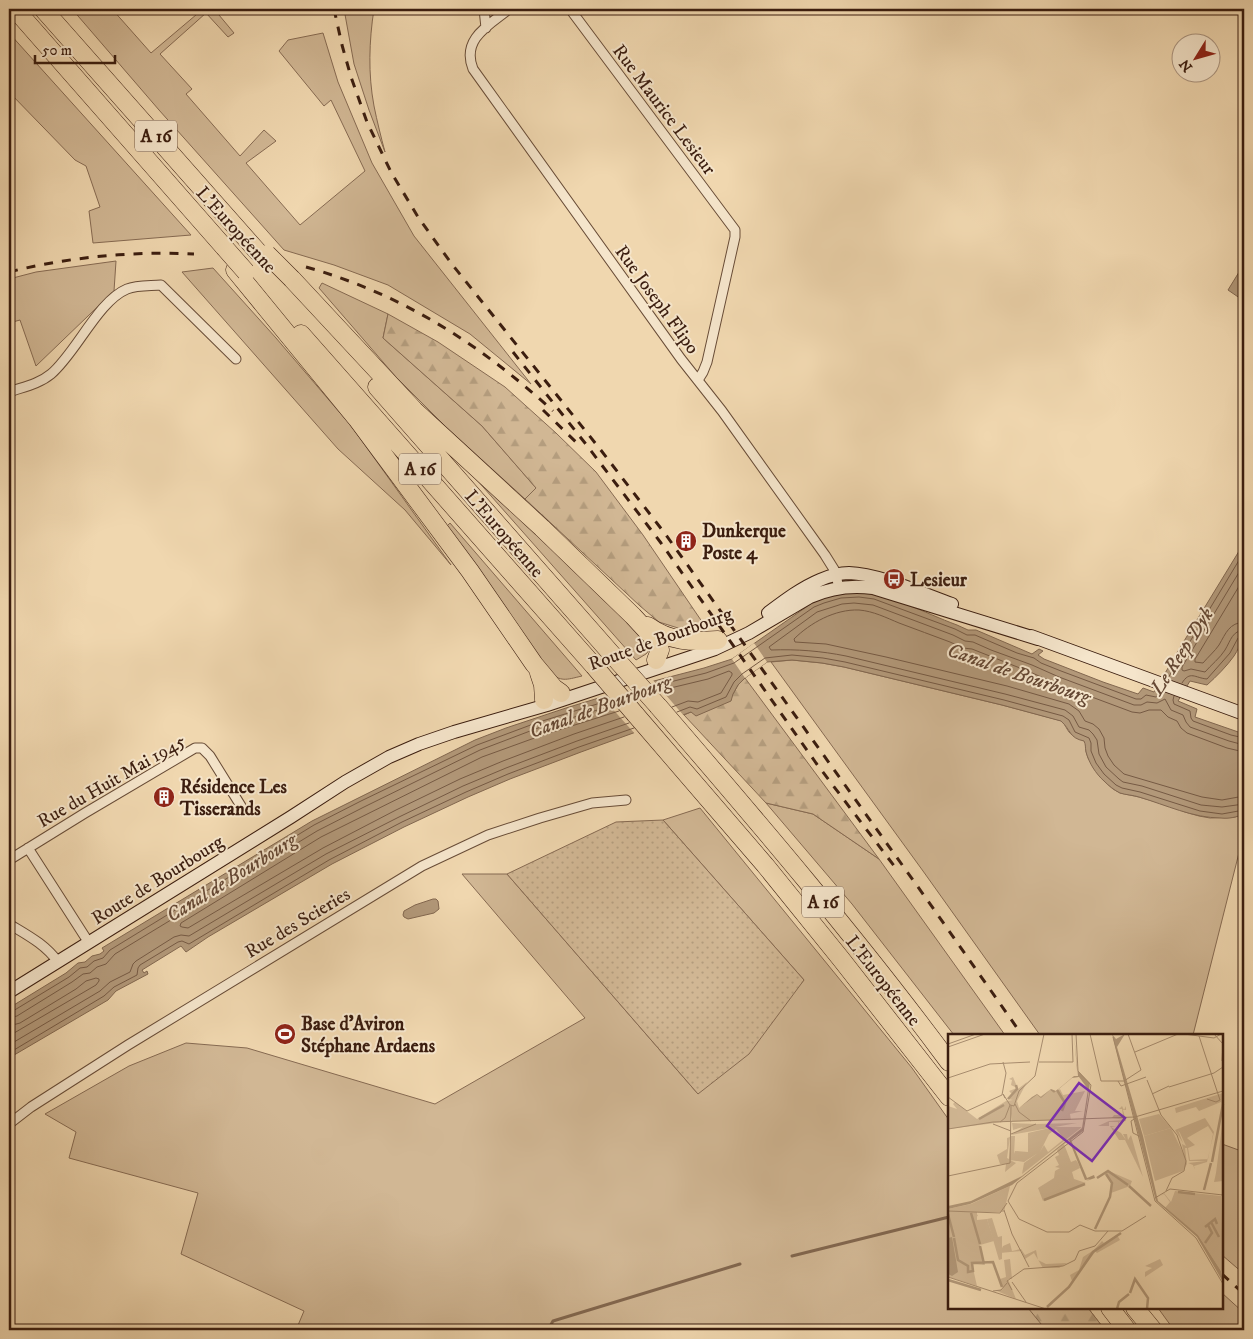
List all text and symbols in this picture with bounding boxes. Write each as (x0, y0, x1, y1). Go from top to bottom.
scale bar (35, 32, 115, 64)
north arrow (1170, 32, 1220, 82)
street label: Rue Maurice Lesieur (607, 40, 720, 180)
text: 50 m (42, 41, 72, 60)
text: N (1175, 55, 1197, 75)
road number: A 16 (135, 120, 177, 152)
street label: L'Européenne (191, 182, 281, 278)
street label: Rue Joseph Flipo (610, 241, 704, 359)
road number: A 16 (399, 454, 441, 484)
street label: L'Européenne (459, 485, 548, 583)
place label: Dunkerque Poste 4 (702, 520, 786, 565)
building icon: Dunkerque Poste 4 (674, 529, 698, 553)
bus stop icon: Lesieur (882, 567, 906, 591)
place label: Lesieur (910, 569, 968, 592)
street label: Route de Bourbourg (585, 602, 736, 676)
water label: Le Reep Dyk (1144, 603, 1220, 701)
water label: Canal de Bourbourg (944, 638, 1095, 711)
water label: Canal de Bourbourg (526, 669, 677, 745)
street label: Rue du Huit Mai 1945 (34, 729, 190, 833)
place label: Résidence Les Tisserands (179, 776, 288, 821)
building icon: Résidence Les Tisserands (152, 785, 176, 809)
water label: Canal de Bourbourg (162, 827, 303, 929)
street label: Route de Bourbourg (87, 830, 229, 930)
street label: Rue des Scieries (241, 883, 355, 964)
road number: A 16 (802, 886, 844, 918)
street label: L'Européenne (840, 931, 925, 1031)
place label: Base d'Aviron Stéphane Ardaens (301, 1013, 436, 1058)
sports icon: Base d'Aviron Stéphane Ardaens (273, 1022, 297, 1046)
inset map (948, 1034, 1223, 1309)

